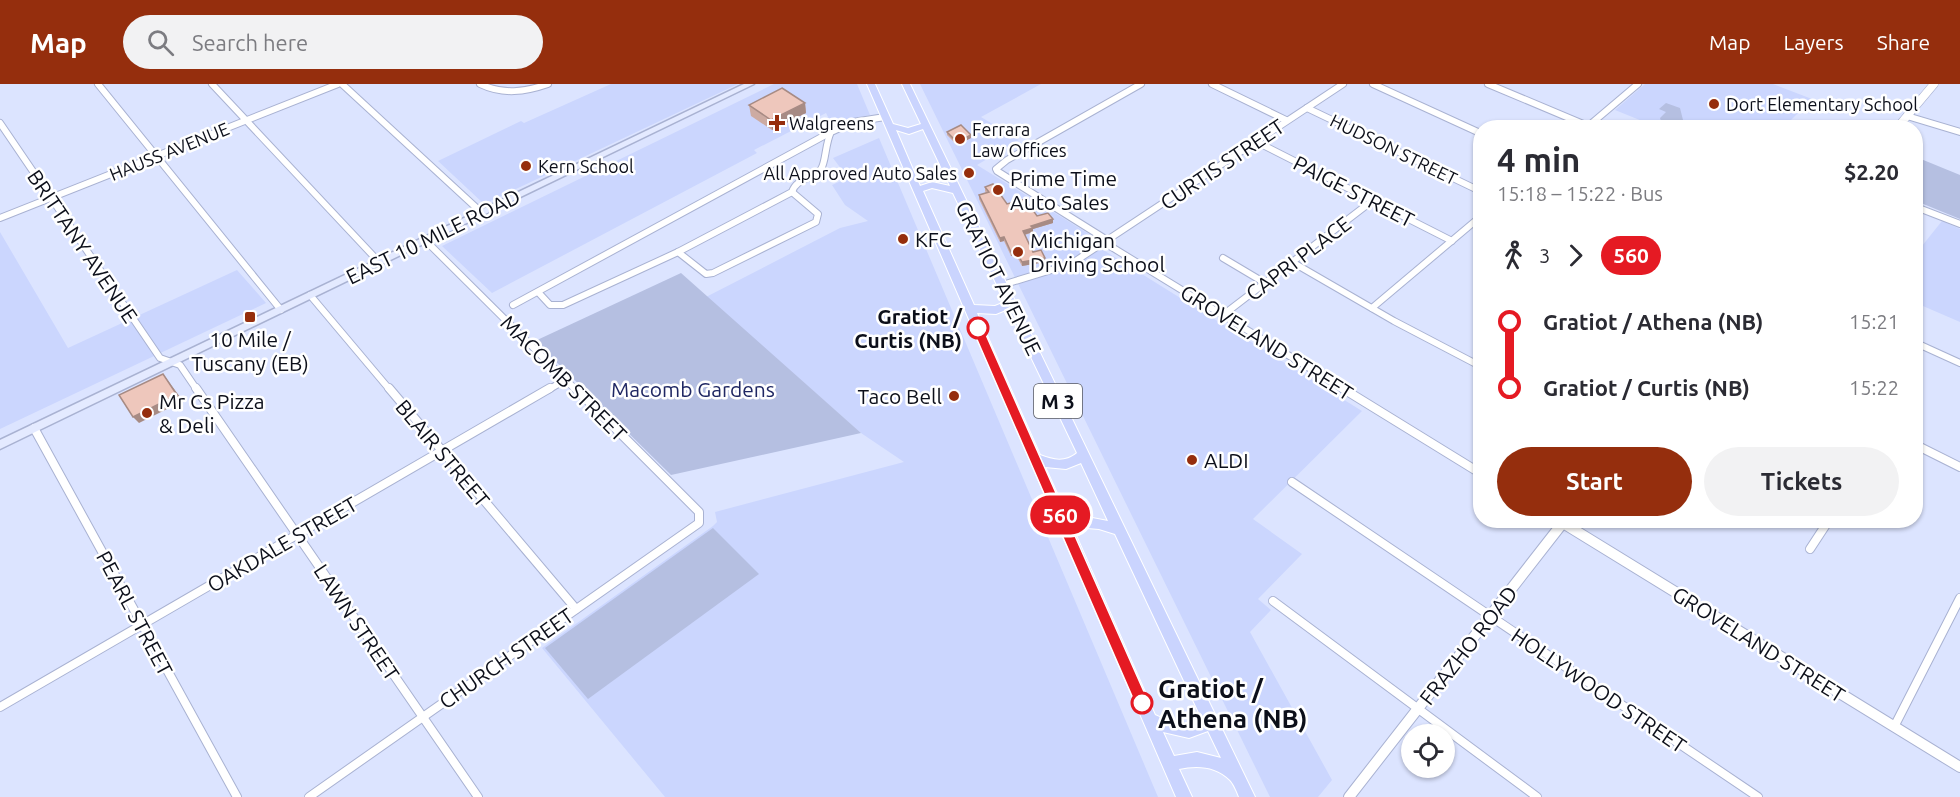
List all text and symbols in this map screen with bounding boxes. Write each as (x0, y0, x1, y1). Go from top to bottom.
search box (123, 15, 543, 69)
icon: search (144, 26, 177, 59)
text: Map (30, 27, 87, 58)
text: Search here (192, 30, 308, 55)
text: Map (1709, 30, 1750, 54)
text: Layers (1783, 30, 1844, 54)
text: Share (1877, 30, 1930, 54)
place label: Dort Elementary School (1726, 94, 1918, 114)
marker: Dort Elementary School (1707, 97, 1721, 111)
street label: HUDSON STREET (1327, 110, 1461, 188)
place label: Walgreens (789, 113, 875, 133)
street label: CURTIS STREET (1156, 114, 1289, 214)
marker: Walgreens (770, 116, 784, 130)
street label: HAUSS AVENUE (106, 118, 232, 184)
place label: Ferrara Law Offices (972, 119, 1067, 160)
marker: Ferrara Law Offices (953, 132, 967, 146)
text: 4 min (1497, 141, 1580, 178)
street label: PAIGE STREET (1290, 150, 1419, 232)
place label: Kern School (538, 156, 634, 176)
marker: Kern School (519, 159, 533, 173)
text: $2.20 (1844, 159, 1899, 184)
place label: All Approved Auto Sales (764, 163, 957, 183)
street label: BRITTANY AVENUE (23, 165, 143, 327)
marker: All Approved Auto Sales (962, 166, 976, 180)
place label: Prime Time Auto Sales (1010, 166, 1117, 214)
text: 15:18 – 15:22 · Bus (1497, 182, 1663, 205)
street label: EAST 10 MILE ROAD (342, 183, 524, 289)
marker: Prime Time Auto Sales (991, 183, 1005, 197)
street label: GRATIOT AVENUE (951, 197, 1047, 359)
street label: CAPRI PLACE (1241, 211, 1355, 305)
place label: KFC (915, 227, 952, 251)
place label: Michigan Driving School (1030, 228, 1165, 276)
marker: KFC (896, 232, 910, 246)
icon: walk (1497, 239, 1530, 272)
icon: forward (1559, 239, 1592, 272)
text: 560 (1613, 243, 1649, 267)
text: 3 (1539, 244, 1550, 267)
marker: Michigan Driving School (1011, 245, 1025, 259)
street label: GROVELAND STREET (1176, 279, 1358, 405)
place label: Gratiot / Curtis (NB) (854, 304, 963, 352)
text: Gratiot / Athena (NB) (1543, 309, 1764, 334)
marker: 10 Mile / Tuscany (EB) (243, 310, 257, 324)
street label: MACOMB STREET (496, 310, 632, 446)
text: 15:21 (1849, 310, 1899, 333)
marker: Gratiot / Curtis (NB) (967, 317, 989, 339)
place label: 10 Mile / Tuscany (EB) (191, 327, 309, 375)
text: Gratiot / Curtis (NB) (1543, 375, 1750, 400)
text: 15:22 (1849, 376, 1899, 399)
park label: Macomb Gardens (611, 377, 775, 401)
place label: Taco Bell (858, 384, 942, 408)
road number: M 3 (1034, 384, 1082, 418)
place label: Mr Cs Pizza & Deli (159, 389, 265, 437)
marker: Taco Bell (947, 389, 961, 403)
street label: BLAIR STREET (391, 395, 495, 512)
marker: Mr Cs Pizza & Deli (140, 406, 154, 420)
button: Start (1497, 447, 1692, 516)
button: Tickets (1704, 447, 1899, 516)
place label: ALDI (1204, 448, 1249, 472)
marker: ALDI (1185, 453, 1199, 467)
street label: OAKDALE STREET (203, 491, 361, 597)
line badge: 560 (1026, 496, 1094, 534)
text: 560 (1042, 503, 1078, 527)
street label: PEARL STREET (92, 546, 178, 680)
street label: LAWN STREET (309, 559, 405, 685)
street label: FRAZHO ROAD (1414, 581, 1522, 709)
street label: GROVELAND STREET (1668, 581, 1850, 707)
street label: CHURCH STREET (434, 603, 578, 713)
street label: HOLLYWOOD STREET (1507, 623, 1691, 758)
place label: Gratiot / Athena (NB) (1158, 674, 1307, 733)
marker: Gratiot / Athena (NB) (1131, 692, 1153, 714)
map controls (1401, 724, 1455, 778)
button: locate (1401, 724, 1455, 778)

